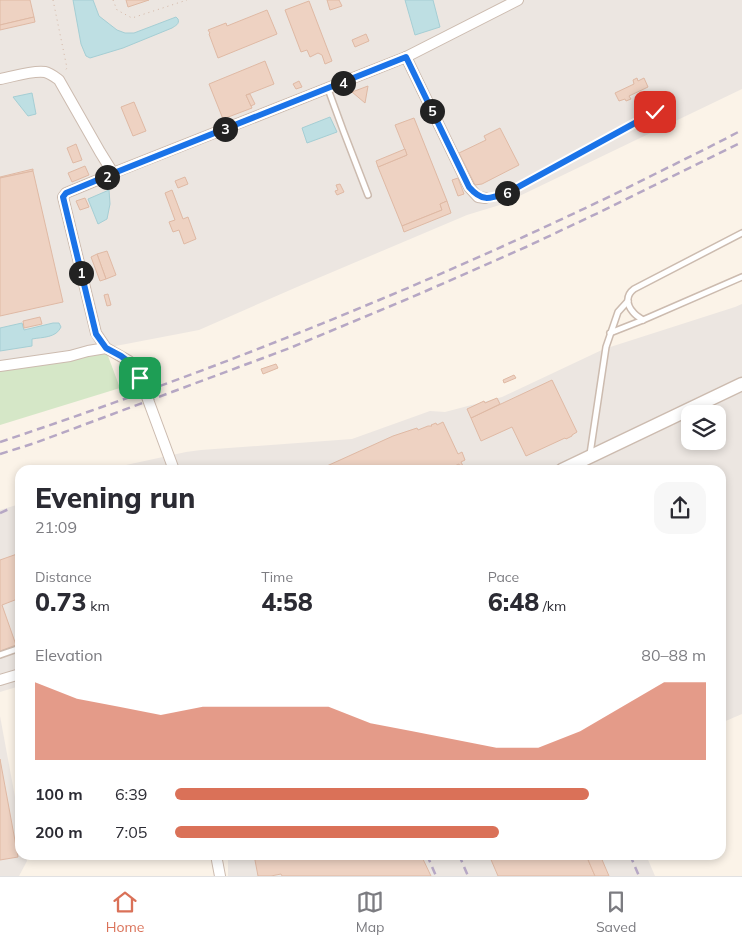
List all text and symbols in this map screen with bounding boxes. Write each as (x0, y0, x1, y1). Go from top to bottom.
pin: 4 (330, 70, 356, 96)
text: 4 (339, 74, 348, 92)
pin (634, 91, 676, 133)
pin: 5 (420, 98, 444, 124)
icon: check (641, 98, 669, 126)
text: 5 (428, 102, 437, 120)
pin: 3 (212, 116, 238, 142)
text: 3 (221, 120, 230, 138)
pin: 2 (94, 164, 120, 190)
text: 2 (103, 168, 112, 186)
pin: 6 (494, 180, 520, 206)
text: 6 (503, 184, 512, 202)
pin: 1 (68, 260, 94, 286)
text: 1 (77, 264, 86, 282)
pin (119, 357, 161, 399)
icon: arrive (126, 364, 154, 392)
map controls (681, 405, 726, 450)
button: layers (681, 405, 726, 450)
text: Evening run (35, 480, 195, 515)
button: share (654, 482, 706, 534)
text: 21:09 (35, 517, 77, 537)
text: Distance (35, 568, 92, 586)
text: Time (261, 568, 293, 586)
text: Pace (488, 568, 519, 586)
text: 0.73 (35, 586, 87, 617)
text: 4:58 (261, 586, 313, 617)
text: 6:48 (488, 586, 539, 617)
text: km (87, 597, 110, 615)
text: /km (539, 597, 566, 615)
text: Elevation (35, 645, 103, 665)
text: 80–88 m (641, 645, 706, 665)
text: 100 m (35, 784, 83, 804)
text: 6:39 (115, 784, 147, 804)
text: 200 m (35, 822, 83, 842)
text: 7:05 (115, 822, 147, 842)
tab: Home (106, 888, 144, 936)
tab: Map (356, 888, 385, 936)
tab: Saved (596, 888, 636, 936)

